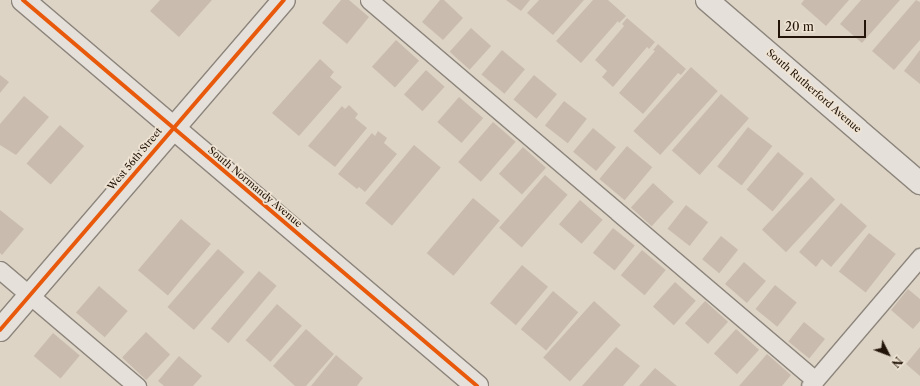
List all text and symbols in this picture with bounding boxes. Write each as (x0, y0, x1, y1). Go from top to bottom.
scale bar (780, 12, 868, 38)
text: 20 m (785, 19, 814, 34)
street label: South Rutherford Avenue (764, 47, 864, 135)
street label: West 56th Street (105, 125, 165, 193)
street label: South Normandy Avenue (205, 144, 305, 230)
north arrow (868, 334, 908, 374)
text: N (889, 354, 905, 370)

